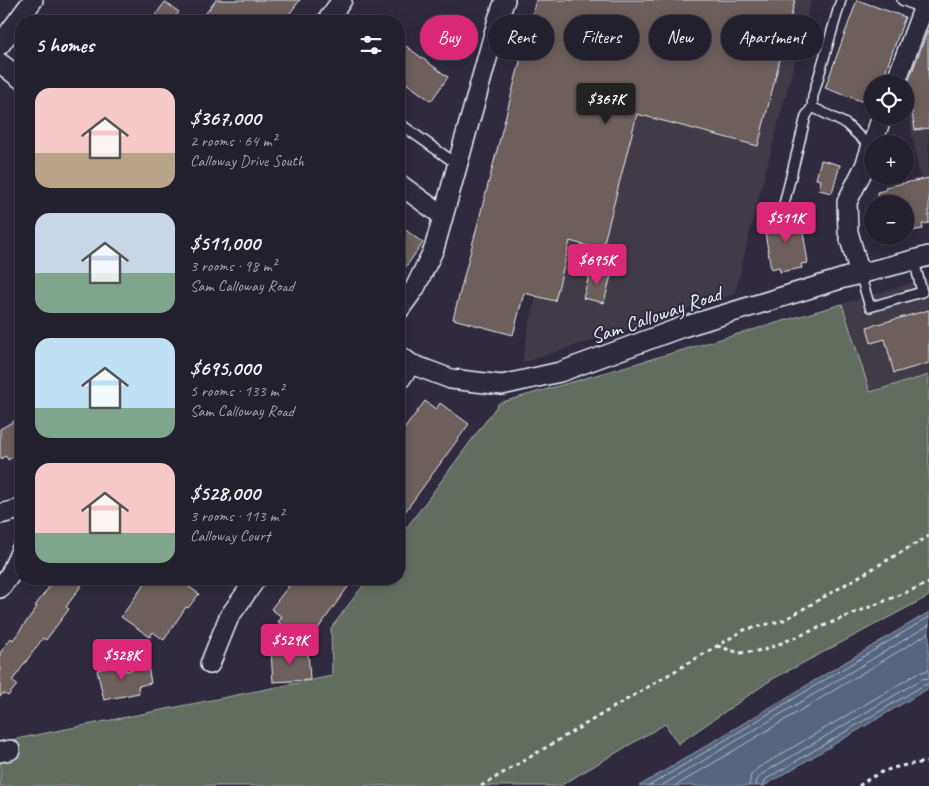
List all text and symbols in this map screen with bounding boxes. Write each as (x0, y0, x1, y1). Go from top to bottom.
chip: Buy (420, 15, 478, 60)
chip: Rent (488, 15, 554, 60)
chip: Filters (564, 15, 639, 60)
chip: New (649, 15, 711, 60)
chip: Apartment (721, 15, 823, 60)
icon: filters (357, 31, 385, 59)
text: 5 homes (35, 32, 94, 58)
map controls (864, 75, 914, 245)
button: locate (864, 75, 914, 125)
pin: $367K (571, 82, 641, 125)
text: $367K (587, 89, 625, 109)
text: $367,000 (190, 105, 261, 131)
icon: home (75, 108, 135, 168)
text: 2 rooms · 64 m² (190, 131, 276, 151)
button: + (864, 135, 914, 185)
text: Calloway Drive South (190, 151, 304, 171)
button: − (864, 195, 914, 245)
pin: $511K (751, 202, 821, 244)
text: $511K (768, 208, 804, 228)
text: $511,000 (190, 230, 260, 256)
icon: home (75, 233, 135, 293)
pin: $695K (562, 244, 632, 286)
text: $695K (579, 250, 615, 270)
text: 3 rooms · 98 m² (190, 256, 276, 276)
text: Sam Calloway Road (190, 276, 294, 296)
street label: Sam Calloway Road (587, 280, 727, 350)
text: $695,000 (190, 355, 260, 381)
icon: home (75, 358, 135, 418)
text: 5 rooms · 133 m² (190, 381, 284, 401)
text: Sam Calloway Road (190, 401, 294, 421)
text: $528,000 (190, 480, 260, 506)
icon: home (75, 483, 135, 543)
text: 3 rooms · 113 m² (190, 506, 284, 526)
text: Calloway Court (190, 526, 270, 546)
pin: $529K (255, 624, 325, 666)
text: $529K (272, 630, 308, 650)
pin: $528K (87, 638, 157, 681)
text: $528K (104, 645, 140, 665)

